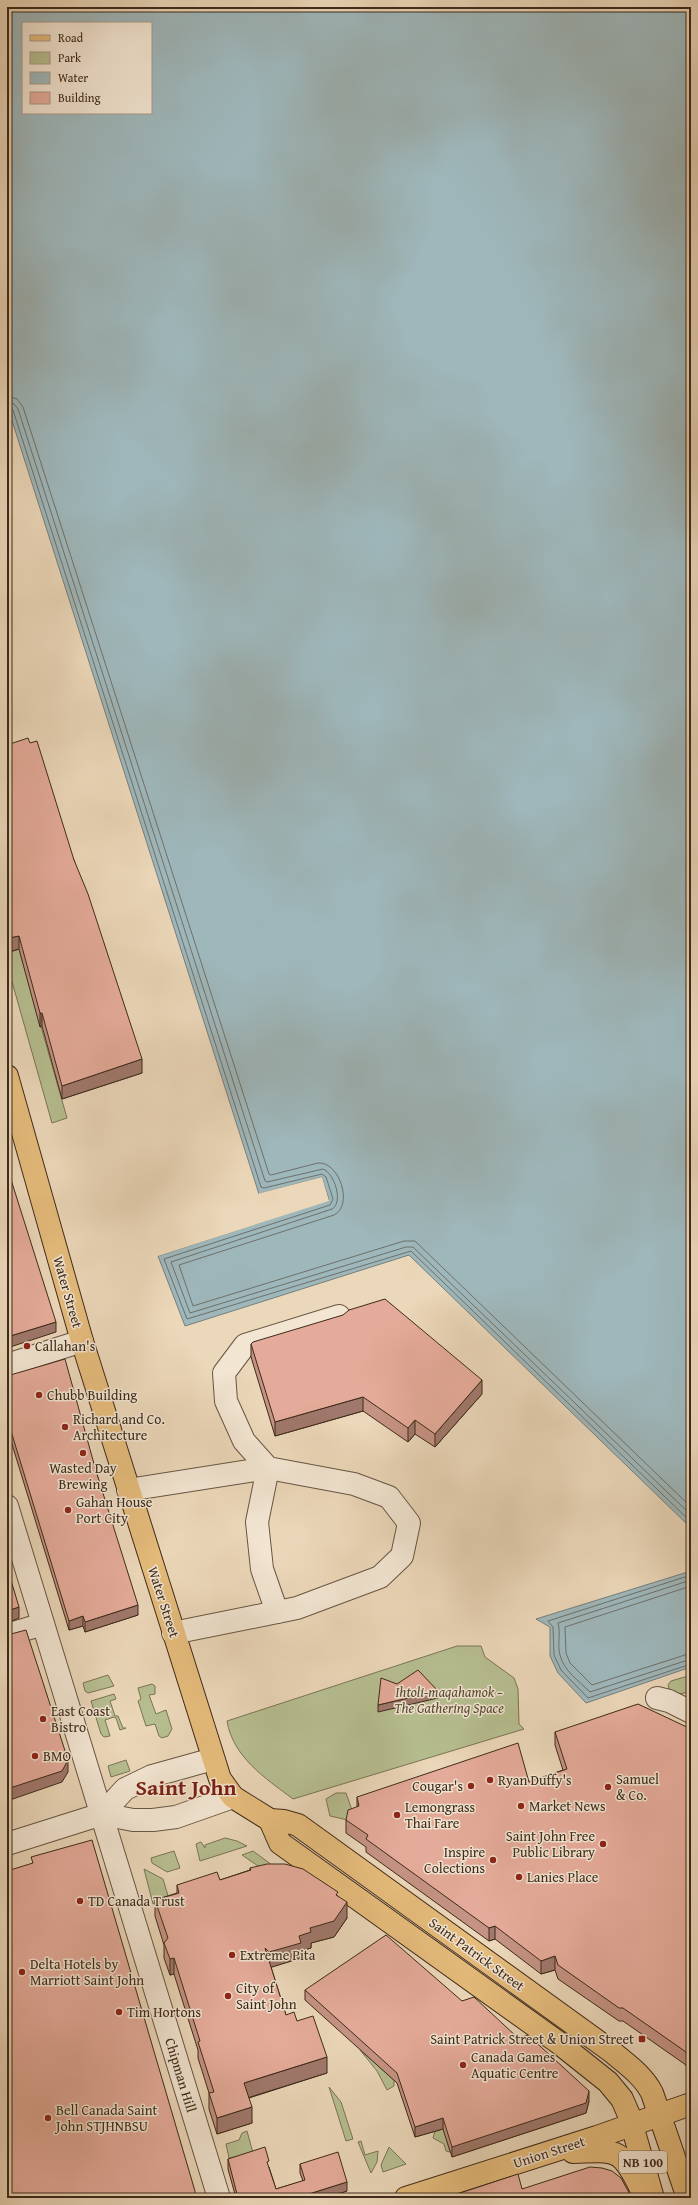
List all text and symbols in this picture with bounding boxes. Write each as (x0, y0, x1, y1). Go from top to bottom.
legend (22, 22, 152, 114)
text: Road (58, 29, 84, 46)
text: Park (58, 49, 82, 66)
text: Water (58, 69, 88, 86)
text: Building (58, 89, 101, 106)
street label: Water Street (48, 1254, 88, 1330)
place label: Callahan's (35, 1336, 95, 1356)
marker: Callahan's (22, 1341, 32, 1351)
place label: Chubb Building (47, 1385, 137, 1405)
marker: Chubb Building (34, 1390, 44, 1400)
place label: Richard and Co. Architecture (73, 1409, 165, 1445)
marker: Richard and Co. Architecture (60, 1422, 70, 1432)
marker: Wasted Day Brewing (78, 1448, 88, 1458)
place label: Wasted Day Brewing (49, 1458, 117, 1494)
place label: Gahan House Port City (76, 1492, 153, 1528)
marker: Gahan House Port City (63, 1505, 73, 1515)
street label: Water Street (143, 1564, 185, 1640)
park label: Ihtoli-maqahamok – The Gathering Space (394, 1682, 504, 1718)
place label: East Coast Bistro (51, 1701, 110, 1737)
marker: East Coast Bistro (38, 1714, 48, 1724)
place label: BMO (43, 1746, 71, 1766)
marker: BMO (30, 1751, 40, 1761)
place label: Samuel & Co. (616, 1769, 659, 1805)
place label: Ryan Duffy's (498, 1770, 572, 1790)
district label: Saint John (135, 1771, 237, 1803)
marker: Ryan Duffy's (485, 1775, 495, 1785)
place label: Cougar's (412, 1776, 463, 1796)
marker: Cougar's (466, 1781, 476, 1791)
marker: Samuel & Co. (603, 1782, 613, 1792)
place label: Market News (529, 1796, 606, 1816)
place label: Lemongrass Thai Fare (405, 1797, 475, 1833)
marker: Market News (516, 1801, 526, 1811)
marker: Lemongrass Thai Fare (392, 1810, 402, 1820)
place label: Saint John Free Public Library (506, 1826, 595, 1862)
marker: Saint John Free Public Library (598, 1839, 608, 1849)
place label: Inspire Colections (424, 1842, 485, 1878)
marker: Inspire Colections (488, 1855, 498, 1865)
place label: Lanies Place (527, 1867, 599, 1887)
marker: Lanies Place (514, 1872, 524, 1882)
place label: TD Canada Trust (88, 1891, 185, 1911)
marker: TD Canada Trust (75, 1896, 85, 1906)
street label: Saint Patrick Street (425, 1913, 529, 1996)
place label: Extreme Pita (240, 1945, 316, 1965)
marker: Extreme Pita (227, 1950, 237, 1960)
place label: Delta Hotels by Marriott Saint John (30, 1954, 144, 1990)
marker: Delta Hotels by Marriott Saint John (17, 1967, 27, 1977)
place label: City of Saint John (236, 1978, 297, 2014)
marker: City of Saint John (223, 1991, 233, 2001)
place label: Tim Hortons (127, 2002, 201, 2022)
marker: Tim Hortons (114, 2007, 124, 2017)
place label: Saint Patrick Street & Union Street (430, 2029, 634, 2049)
marker: Saint Patrick Street & Union Street (637, 2034, 647, 2044)
street label: Chipman Hill (160, 2035, 202, 2115)
place label: Canada Games Aquatic Centre (471, 2047, 559, 2083)
marker: Canada Games Aquatic Centre (458, 2060, 468, 2070)
place label: Bell Canada Saint John STJHNBSU (54, 2100, 158, 2136)
marker: Bell Canada Saint John STJHNBSU (43, 2113, 53, 2123)
street label: Union Street (510, 2131, 588, 2173)
road number: NB 100 (619, 2151, 667, 2173)

